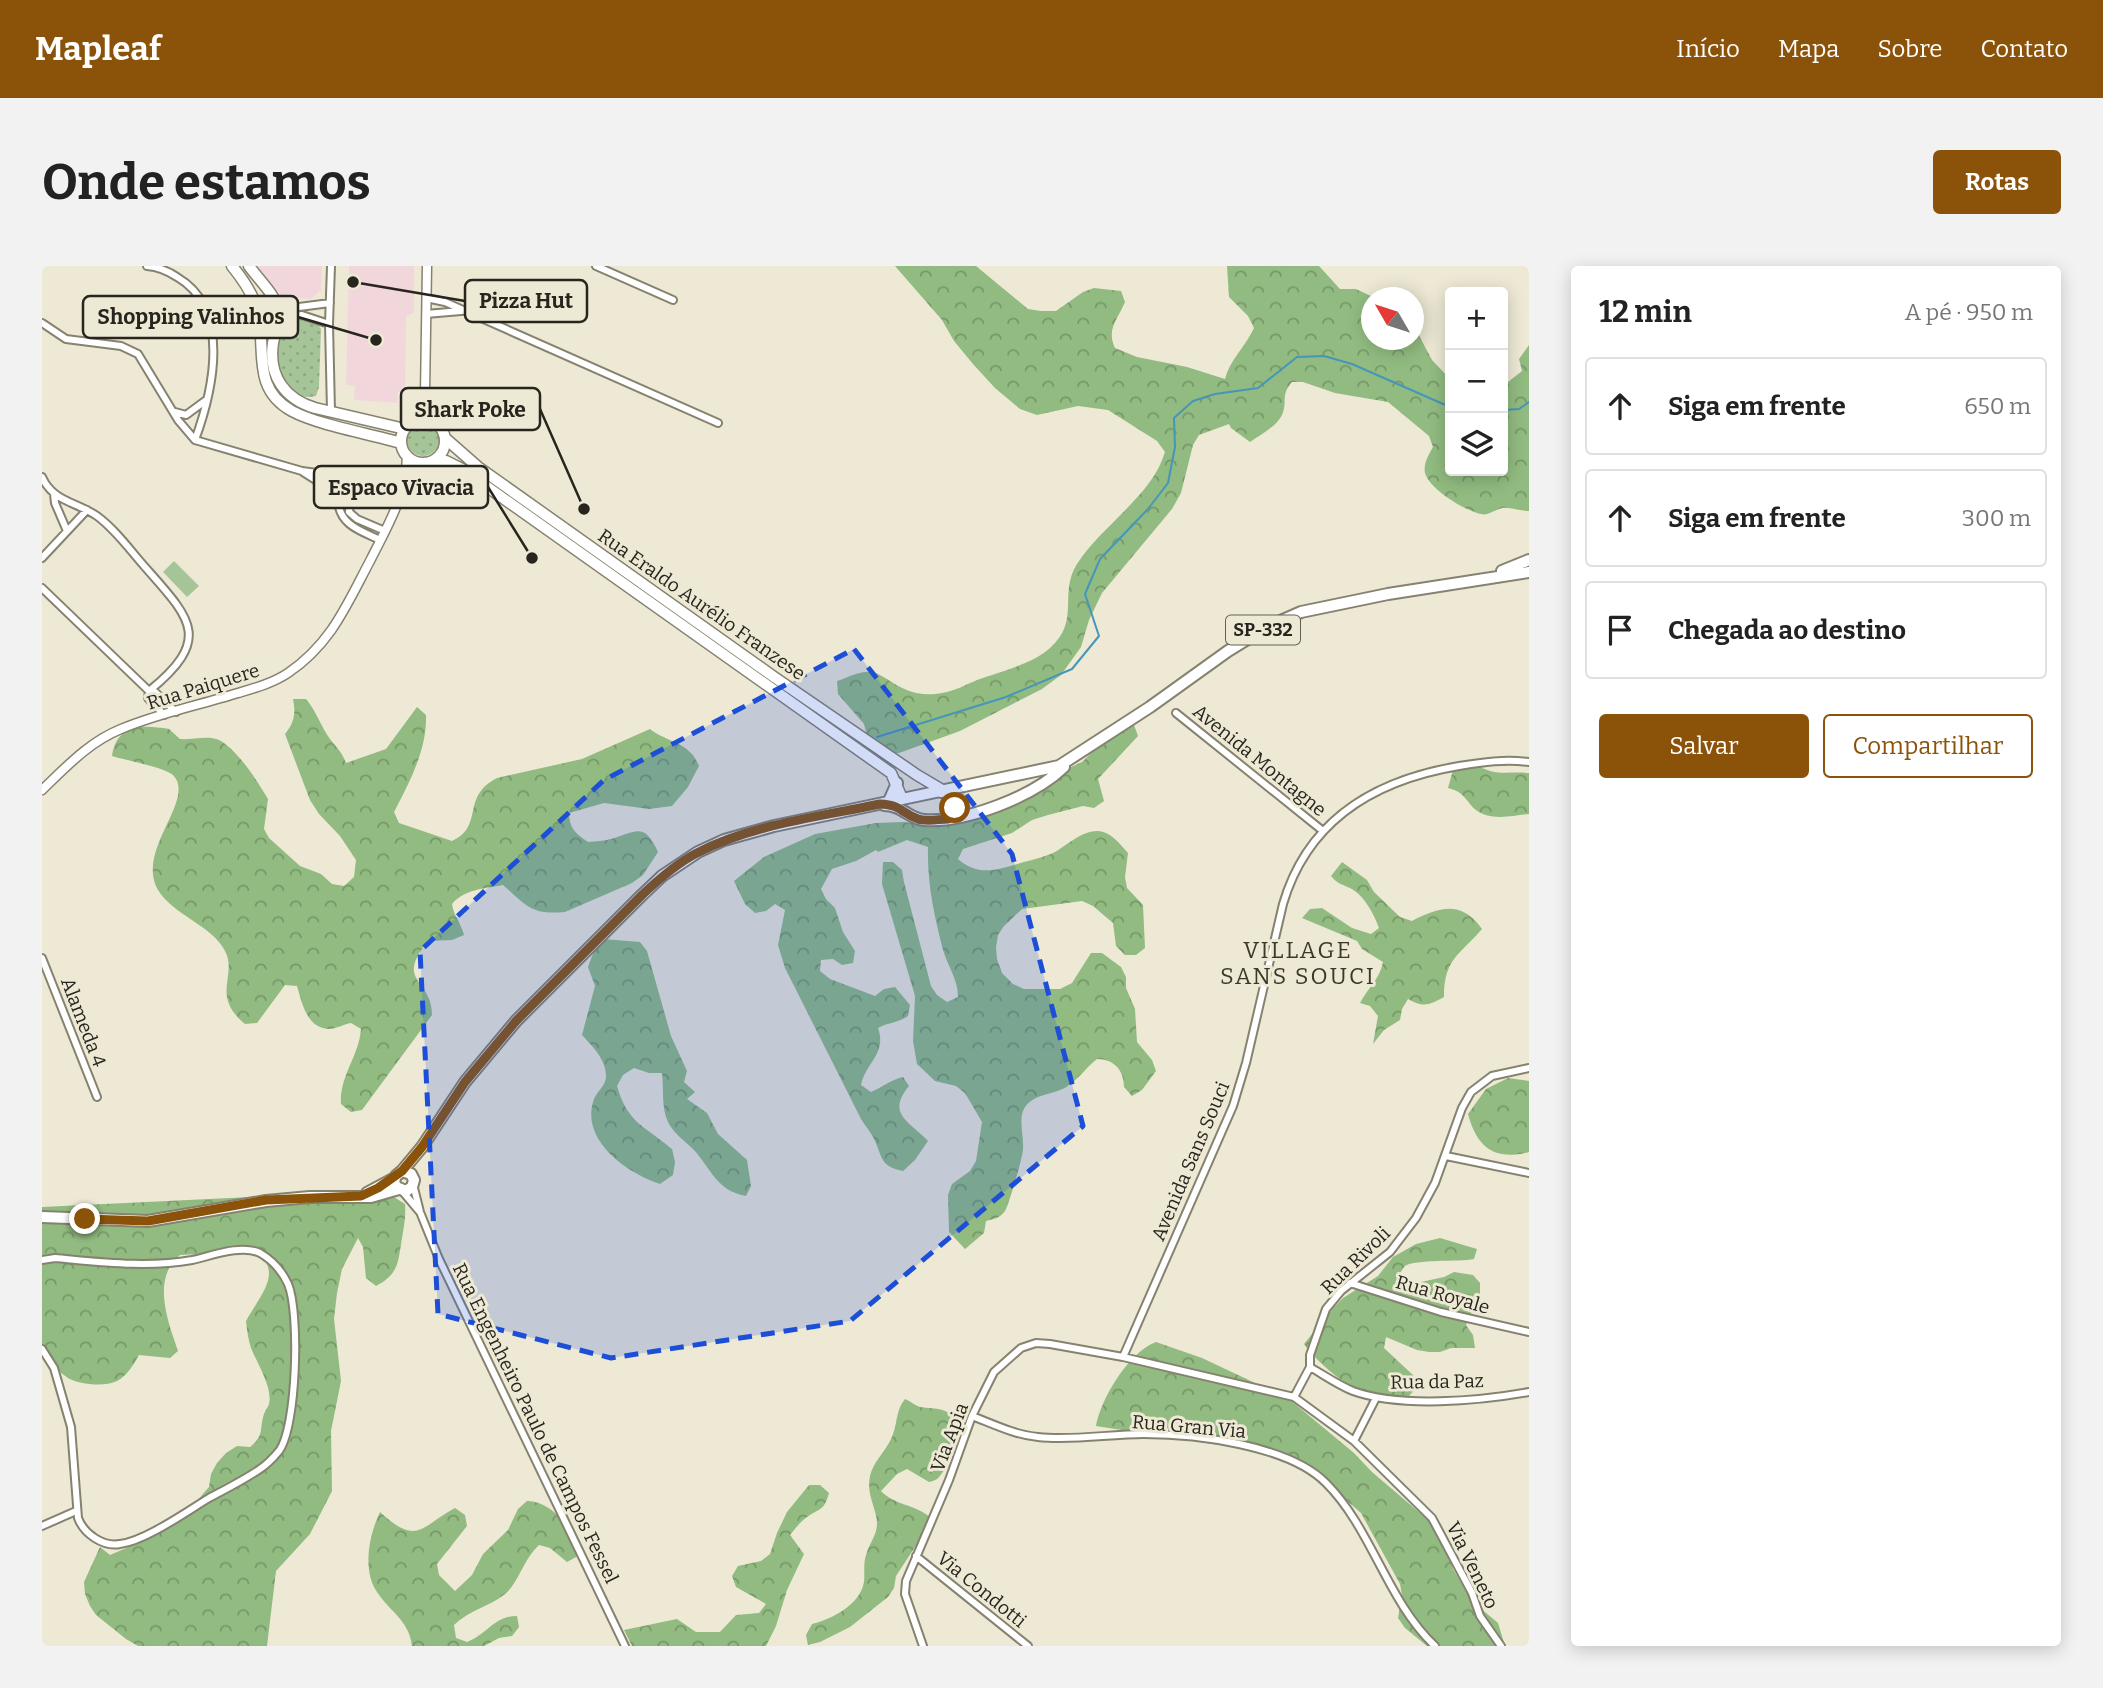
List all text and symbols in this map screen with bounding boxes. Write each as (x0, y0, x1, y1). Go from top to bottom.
text: Mapleaf (35, 29, 161, 69)
text: Início (1676, 35, 1740, 63)
text: Mapa (1778, 35, 1839, 63)
text: Sobre (1877, 35, 1942, 63)
text: Contato (1980, 35, 2068, 63)
button: Rotas (1933, 150, 2061, 214)
text: Onde estamos (42, 153, 371, 212)
callout: Pizza Hut (465, 280, 587, 322)
north arrow (1361, 287, 1424, 350)
map controls (1445, 287, 1508, 476)
button: + (1445, 287, 1508, 350)
text: Pizza Hut (479, 288, 574, 314)
text: 12 min (1599, 294, 1692, 330)
callout: Shopping Valinhos (83, 296, 298, 338)
text: A pé · 950 m (1905, 298, 2033, 326)
text: Shopping Valinhos (97, 304, 285, 330)
button: − (1445, 350, 1508, 413)
icon: ahead (1601, 387, 1639, 425)
callout: Shark Poke (401, 388, 540, 430)
text: Siga em frente (1668, 391, 1846, 422)
text: 650 m (1964, 392, 2031, 420)
text: Shark Poke (414, 397, 526, 423)
button: layers (1445, 413, 1508, 476)
callout: Espaco Vivacia (314, 466, 488, 508)
text: Espaco Vivacia (328, 475, 474, 501)
icon: ahead (1601, 499, 1639, 537)
text: Siga em frente (1668, 503, 1846, 534)
text: 300 m (1962, 504, 2031, 532)
street label: Rua Eraldo Aurélio Franzese (594, 524, 810, 685)
icon: arrive (1601, 611, 1639, 649)
text: Chegada ao destino (1668, 615, 1906, 646)
road number: SP-332 (1226, 616, 1300, 644)
street label: Rua Paiquere (144, 658, 262, 715)
street label: Avenida Montagne (1188, 700, 1331, 821)
button: Salvar (1599, 714, 1809, 778)
button: Compartilhar (1823, 714, 2033, 778)
route start (939, 792, 970, 823)
district label: VILLAGE SANS SOUCI (1220, 936, 1376, 990)
street label: Alameda 4 (56, 974, 111, 1070)
street label: Avenida Sans Souci (1147, 1078, 1235, 1244)
route end (69, 1203, 100, 1234)
street label: Rua Rivoli (1316, 1221, 1395, 1299)
street label: Rua Engenheiro Paulo de Campos Fessel (448, 1259, 623, 1587)
street label: Rua Royale (1393, 1270, 1493, 1319)
street label: Rua da Paz (1390, 1369, 1484, 1394)
street label: Via Apia (926, 1399, 973, 1475)
street label: Rua Gran Via (1131, 1410, 1248, 1443)
street label: Via Veneto (1442, 1518, 1504, 1613)
street label: Via Condotti (932, 1546, 1031, 1633)

